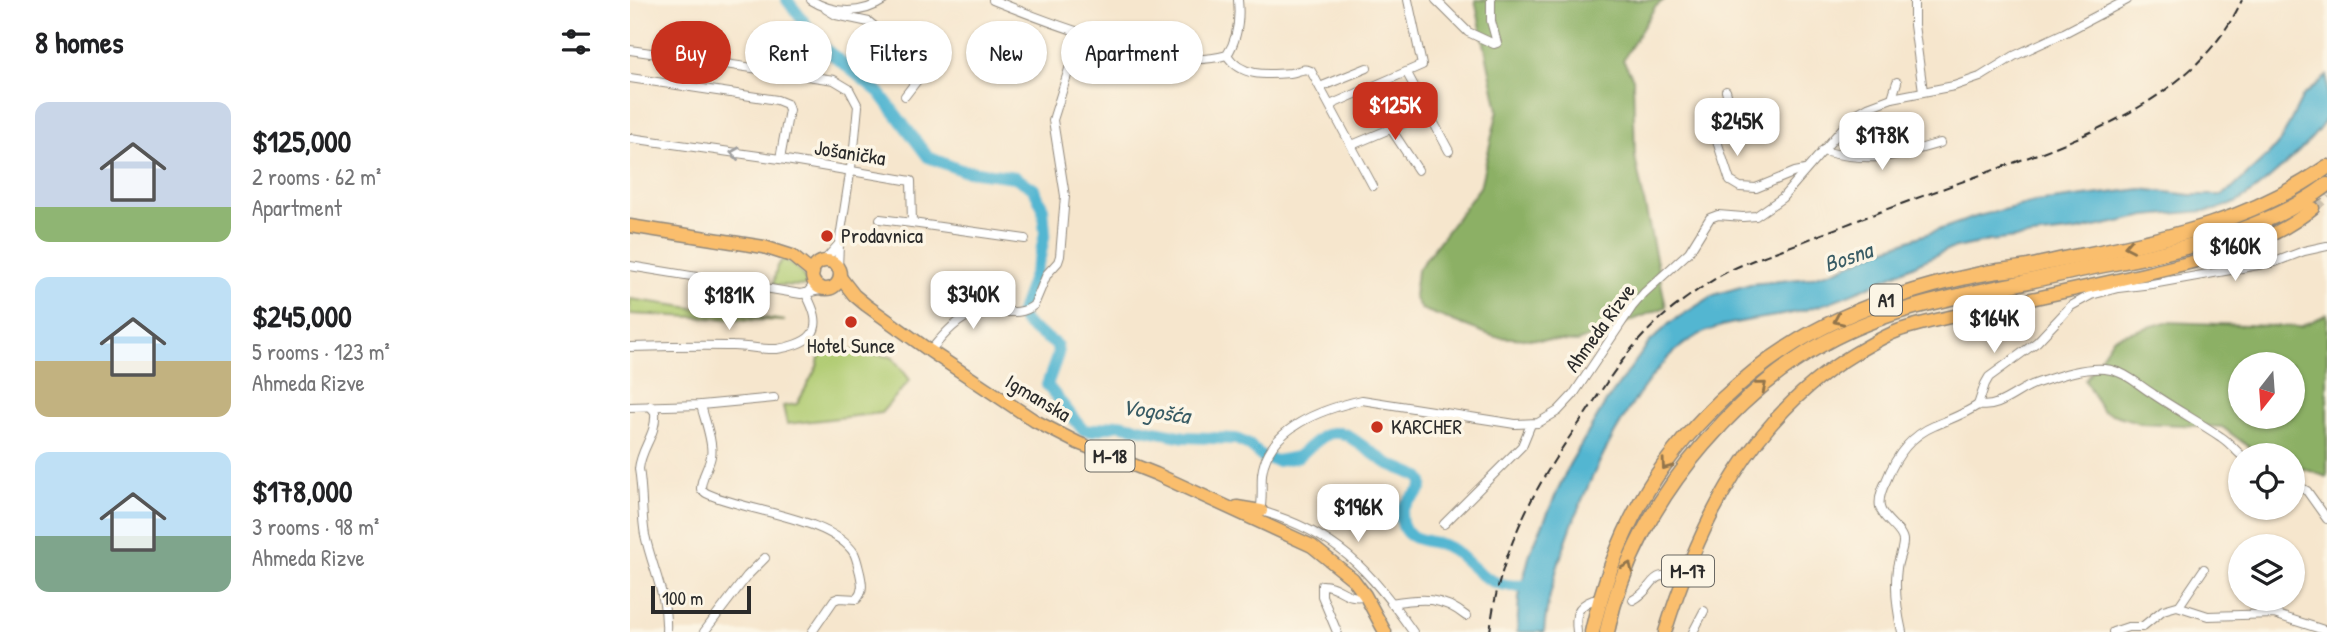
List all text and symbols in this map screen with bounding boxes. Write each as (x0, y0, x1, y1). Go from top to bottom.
chip: Buy (651, 21, 731, 84)
chip: Rent (745, 21, 832, 84)
chip: Filters (846, 21, 952, 84)
chip: New (966, 21, 1047, 84)
chip: Apartment (1061, 21, 1203, 84)
text: 8 homes (35, 22, 123, 62)
icon: filters (557, 23, 595, 61)
pin: $125K (1346, 82, 1444, 142)
text: $125K (1369, 89, 1421, 120)
pin: $245K (1688, 99, 1786, 158)
text: $245K (1711, 105, 1763, 136)
pin: $178K (1833, 113, 1931, 172)
text: $178K (1855, 119, 1909, 150)
text: $125,000 (252, 121, 351, 161)
icon: home (91, 130, 175, 214)
street label: Jošanička (812, 133, 888, 172)
one-way arrow (729, 145, 741, 160)
text: 2 rooms · 62 m² (252, 161, 381, 192)
text: Apartment (252, 192, 342, 223)
place label: Prodavnica (841, 221, 923, 250)
pin: $160K (2186, 224, 2284, 283)
marker: Prodavnica (819, 228, 835, 244)
text: $160K (2209, 230, 2261, 261)
water label: Bosna (1820, 233, 1878, 279)
one-way arrow (2123, 238, 2135, 253)
pin: $181K (680, 272, 778, 332)
pin: $340K (924, 272, 1022, 331)
text: $340K (947, 278, 999, 309)
street label: Ahmeda Rizve (1558, 278, 1642, 378)
text: $181K (704, 279, 754, 310)
road number: A1 (1870, 284, 1902, 316)
text: $245,000 (252, 296, 352, 336)
pin: $164K (1945, 296, 2043, 355)
text: $164K (1969, 302, 2019, 333)
icon: home (91, 305, 175, 389)
one-way arrow (1833, 312, 1845, 326)
marker: Hotel Sunce (843, 314, 859, 330)
place label: Hotel Sunce (807, 331, 895, 360)
text: 5 rooms · 123 m² (252, 336, 390, 367)
north arrow (2228, 352, 2305, 429)
map controls (2228, 352, 2305, 611)
text: Ahmeda Rizve (252, 367, 365, 398)
street label: Igmanska (1000, 367, 1076, 428)
one-way arrow (1753, 382, 1766, 394)
water label: Vogošća (1120, 390, 1194, 432)
place label: KARCHER (1391, 412, 1462, 441)
marker: KARCHER (1369, 419, 1385, 435)
road number: M-18 (1086, 440, 1134, 471)
button: locate (2228, 443, 2305, 520)
one-way arrow (1662, 457, 1675, 470)
text: $178,000 (252, 471, 352, 511)
icon: home (91, 480, 175, 564)
pin: $196K (1309, 484, 1407, 544)
text: $196K (1333, 491, 1383, 522)
text: 3 rooms · 98 m² (252, 511, 379, 542)
button: layers (2228, 534, 2305, 611)
text: Ahmeda Rizve (252, 542, 365, 573)
road number: M-17 (1662, 556, 1714, 586)
one-way arrow (1620, 562, 1634, 574)
scale bar (651, 583, 751, 615)
text: 100 m (662, 585, 703, 611)

